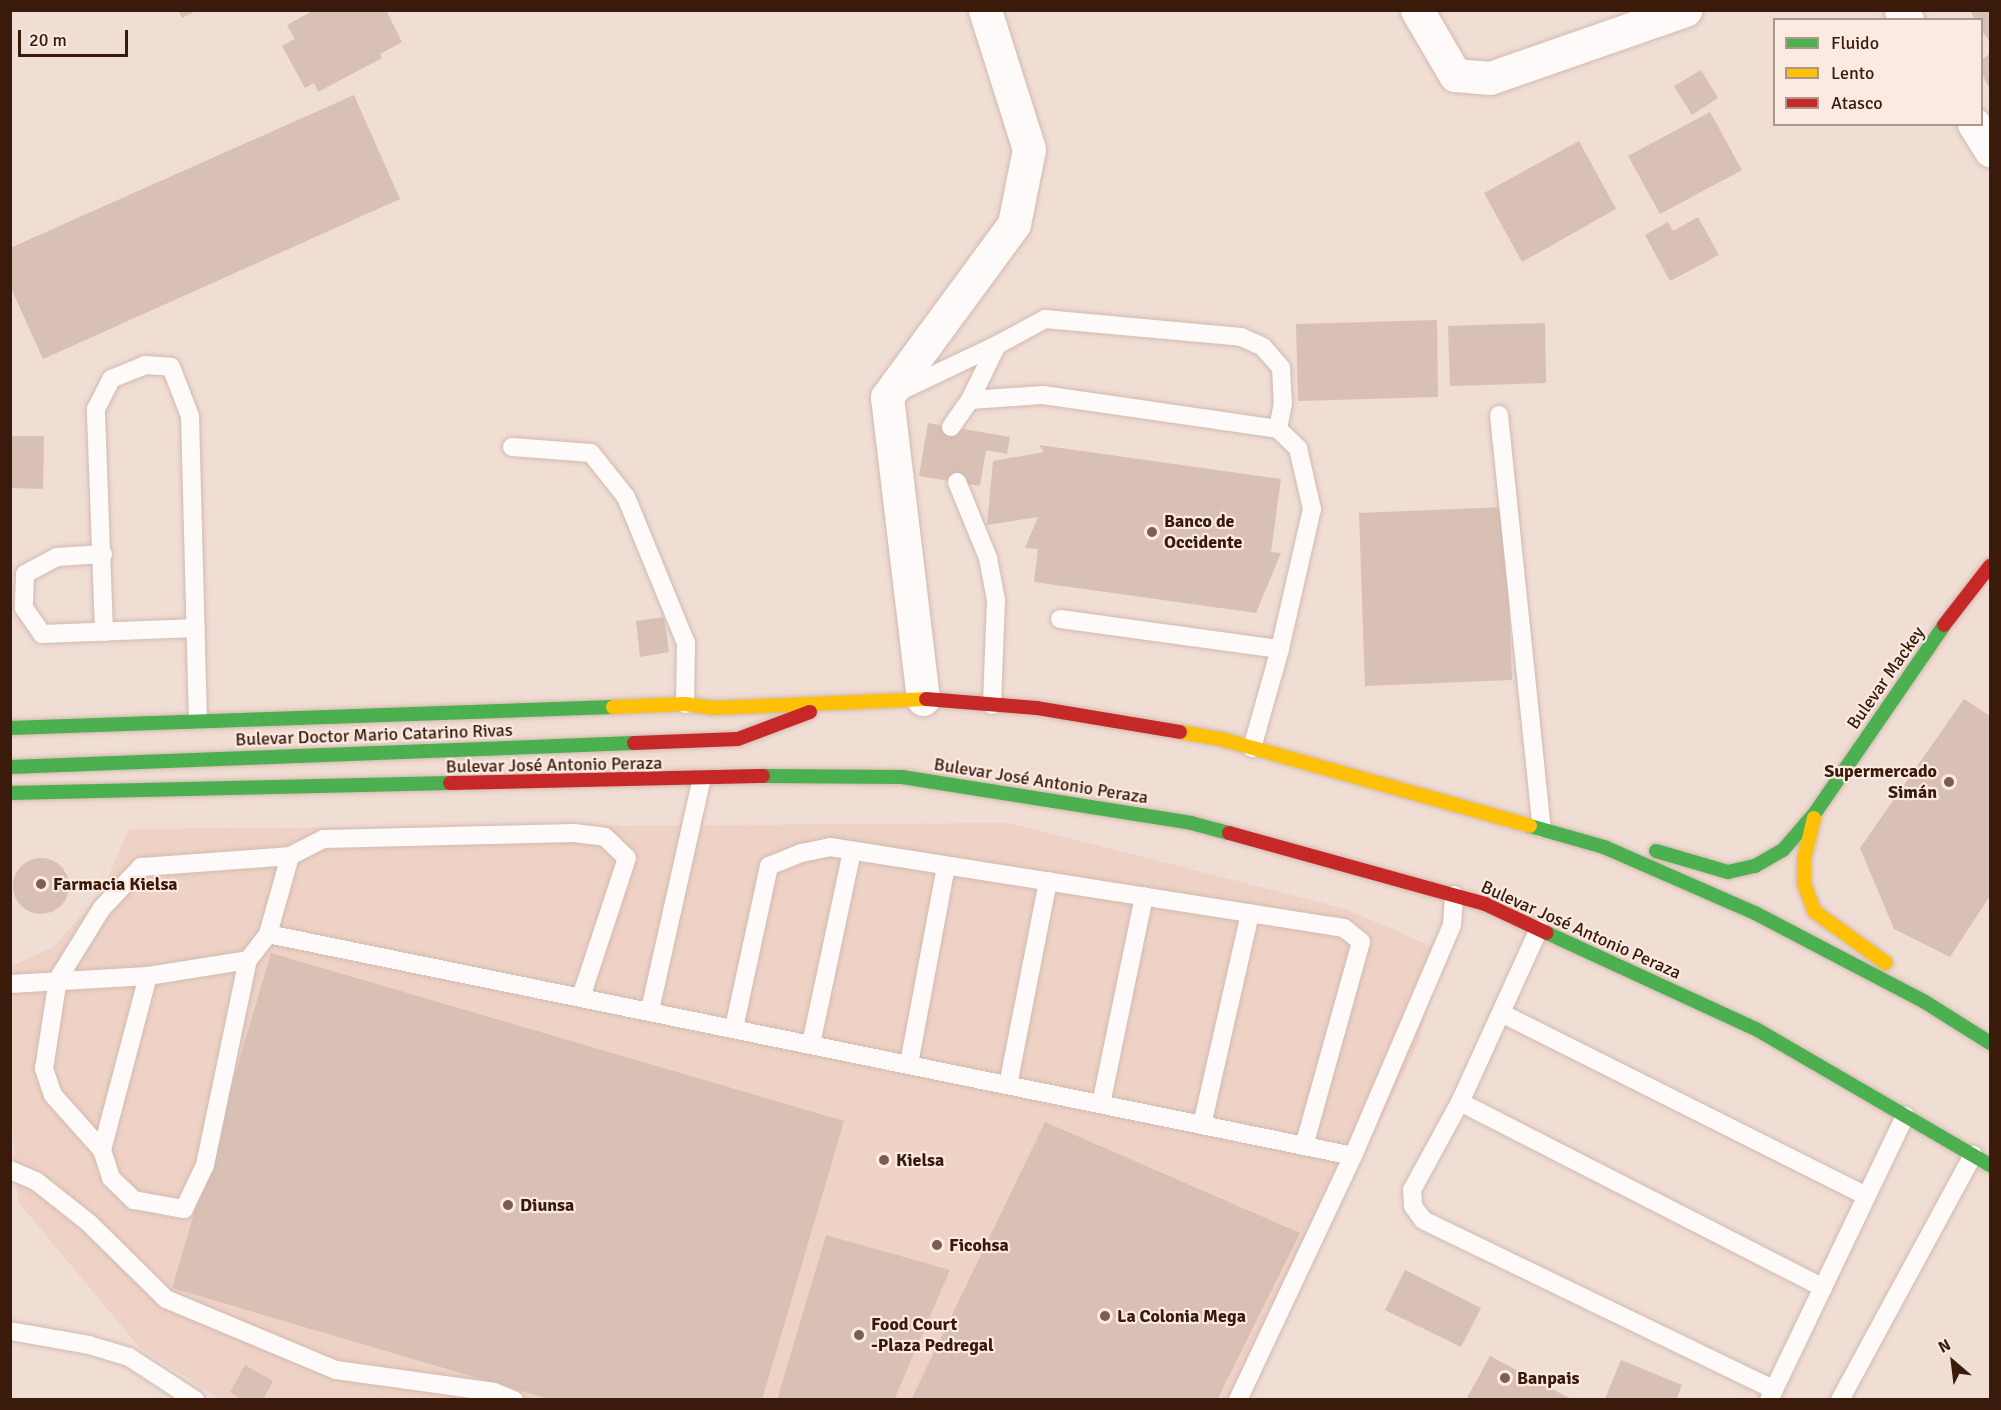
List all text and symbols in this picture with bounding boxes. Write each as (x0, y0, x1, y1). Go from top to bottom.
scale bar (21, 18, 130, 56)
legend (1773, 18, 1983, 126)
text: 20 m (29, 29, 67, 51)
text: Fluido (1831, 32, 1879, 54)
text: Lento (1831, 62, 1874, 84)
text: Atasco (1831, 92, 1883, 114)
place label: Banco de Occidente (1164, 511, 1243, 554)
marker: Banco de Occidente (1145, 525, 1159, 539)
street label: Bulevar Mackey (1843, 622, 1929, 734)
street label: Bulevar Doctor Mario Catarino Rivas (235, 719, 513, 751)
street label: Bulevar José Antonio Peraza (446, 752, 662, 778)
street label: Bulevar José Antonio Peraza (932, 753, 1150, 809)
place label: Supermercado Simán (1824, 761, 1937, 804)
marker: Supermercado Simán (1942, 775, 1956, 789)
place label: Farmacia Kielsa (53, 873, 178, 895)
street label: Bulevar José Antonio Peraza (1478, 876, 1684, 984)
marker: Farmacia Kielsa (34, 877, 48, 891)
place label: Kielsa (896, 1149, 944, 1171)
marker: Kielsa (877, 1153, 891, 1167)
place label: Diunsa (520, 1194, 574, 1216)
marker: Diunsa (501, 1198, 515, 1212)
place label: Ficohsa (949, 1234, 1009, 1256)
marker: Ficohsa (930, 1238, 944, 1252)
place label: La Colonia Mega (1117, 1305, 1246, 1327)
marker: La Colonia Mega (1098, 1309, 1112, 1323)
place label: Food Court -Plaza Pedregal (871, 1314, 994, 1356)
marker: Food Court -Plaza Pedregal (852, 1328, 866, 1342)
north arrow (1923, 1332, 1983, 1392)
text: N (1935, 1335, 1954, 1358)
place label: Banpais (1517, 1367, 1579, 1389)
marker: Banpais (1498, 1371, 1512, 1385)

